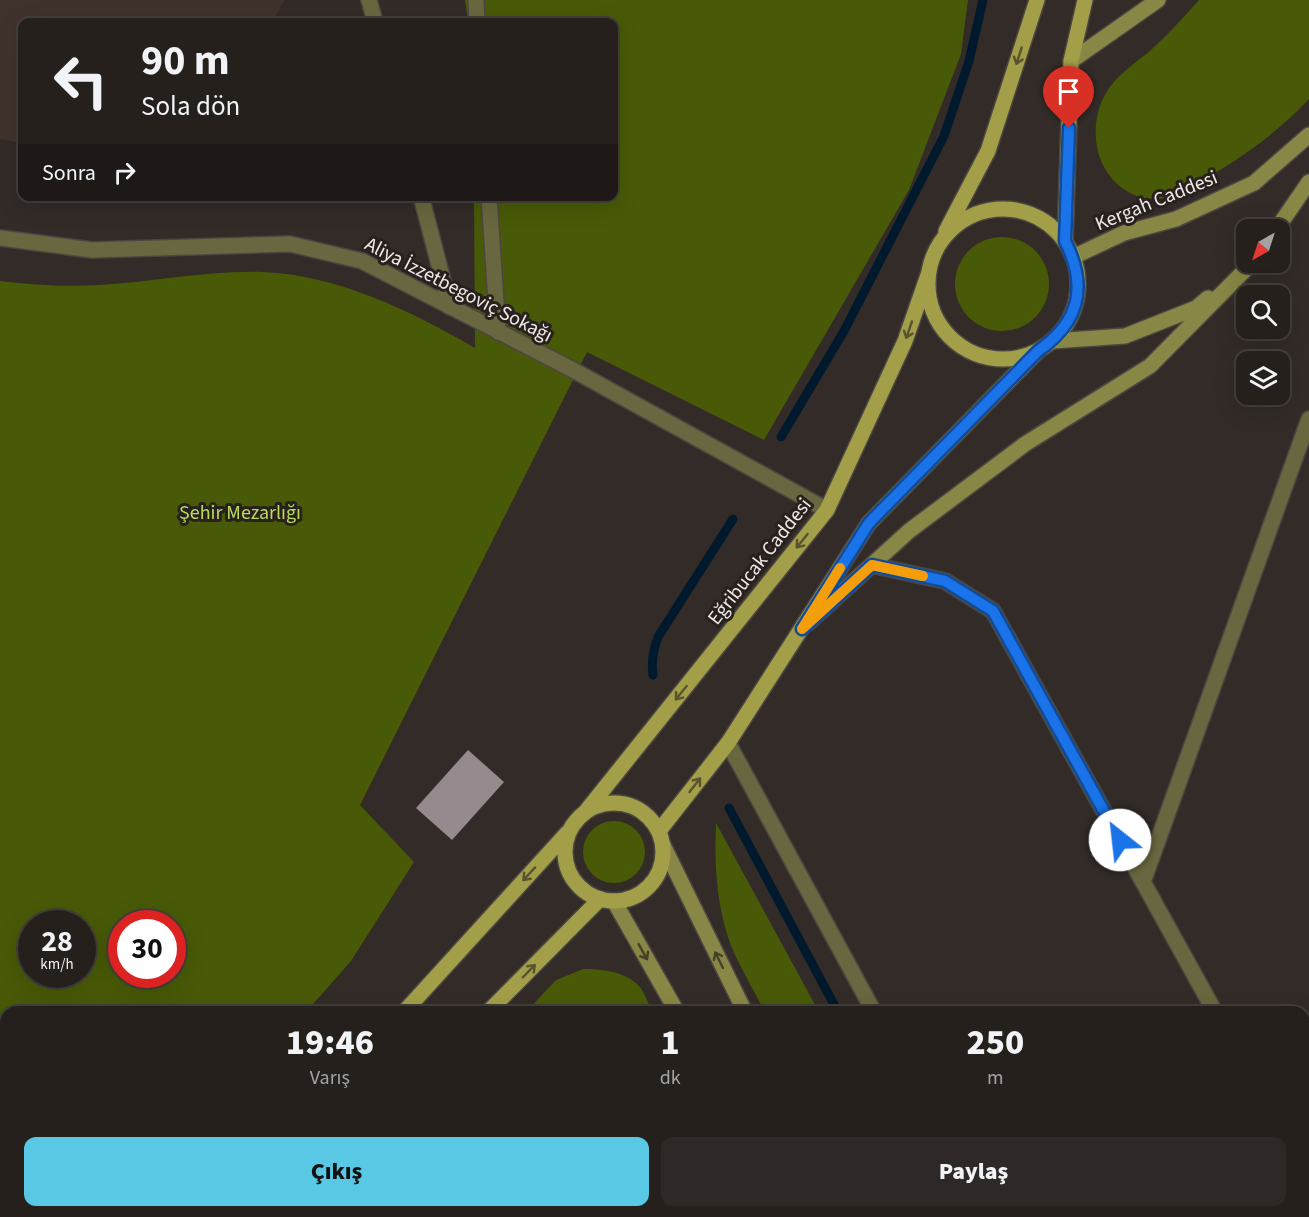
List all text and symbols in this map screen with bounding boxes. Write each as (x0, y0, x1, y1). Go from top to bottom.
text: 90 m (141, 31, 230, 91)
icon: left (42, 42, 120, 120)
one-way arrow (1012, 46, 1023, 65)
pin (1043, 66, 1094, 128)
icon: arrive (1052, 75, 1085, 108)
text: Sola dön (141, 87, 240, 126)
icon: right (108, 156, 141, 189)
text: Sonra (42, 157, 96, 189)
street label: Kergah Caddesi (1091, 164, 1222, 238)
north arrow (1236, 219, 1290, 273)
map controls (1236, 219, 1290, 405)
street label: Aliya İzzetbegoviç Sokağı (360, 230, 557, 349)
button: search (1236, 285, 1290, 339)
one-way arrow (902, 320, 913, 339)
button: layers (1236, 351, 1290, 405)
street label: Eğribucak Caddesi (701, 492, 818, 631)
park label: Şehir Mezarlığı (179, 499, 301, 527)
one-way arrow (796, 533, 809, 549)
one-way arrow (674, 685, 687, 701)
one-way arrow (688, 777, 701, 793)
position arrow (1088, 808, 1152, 872)
one-way arrow (522, 866, 536, 881)
speed limit sign: 30 (108, 910, 186, 988)
text: 28 (41, 920, 73, 963)
one-way arrow (637, 943, 649, 960)
one-way arrow (713, 952, 725, 969)
text: km/h (40, 954, 74, 975)
one-way arrow (522, 963, 537, 978)
text: 19:46 (286, 1017, 374, 1068)
text: 1 (661, 1017, 680, 1068)
text: 250 (967, 1017, 1024, 1068)
text: Varış (310, 1064, 350, 1092)
text: dk (660, 1064, 681, 1092)
text: m (987, 1064, 1004, 1092)
button: Çıkış (24, 1137, 649, 1206)
button: Paylaş (661, 1137, 1286, 1206)

